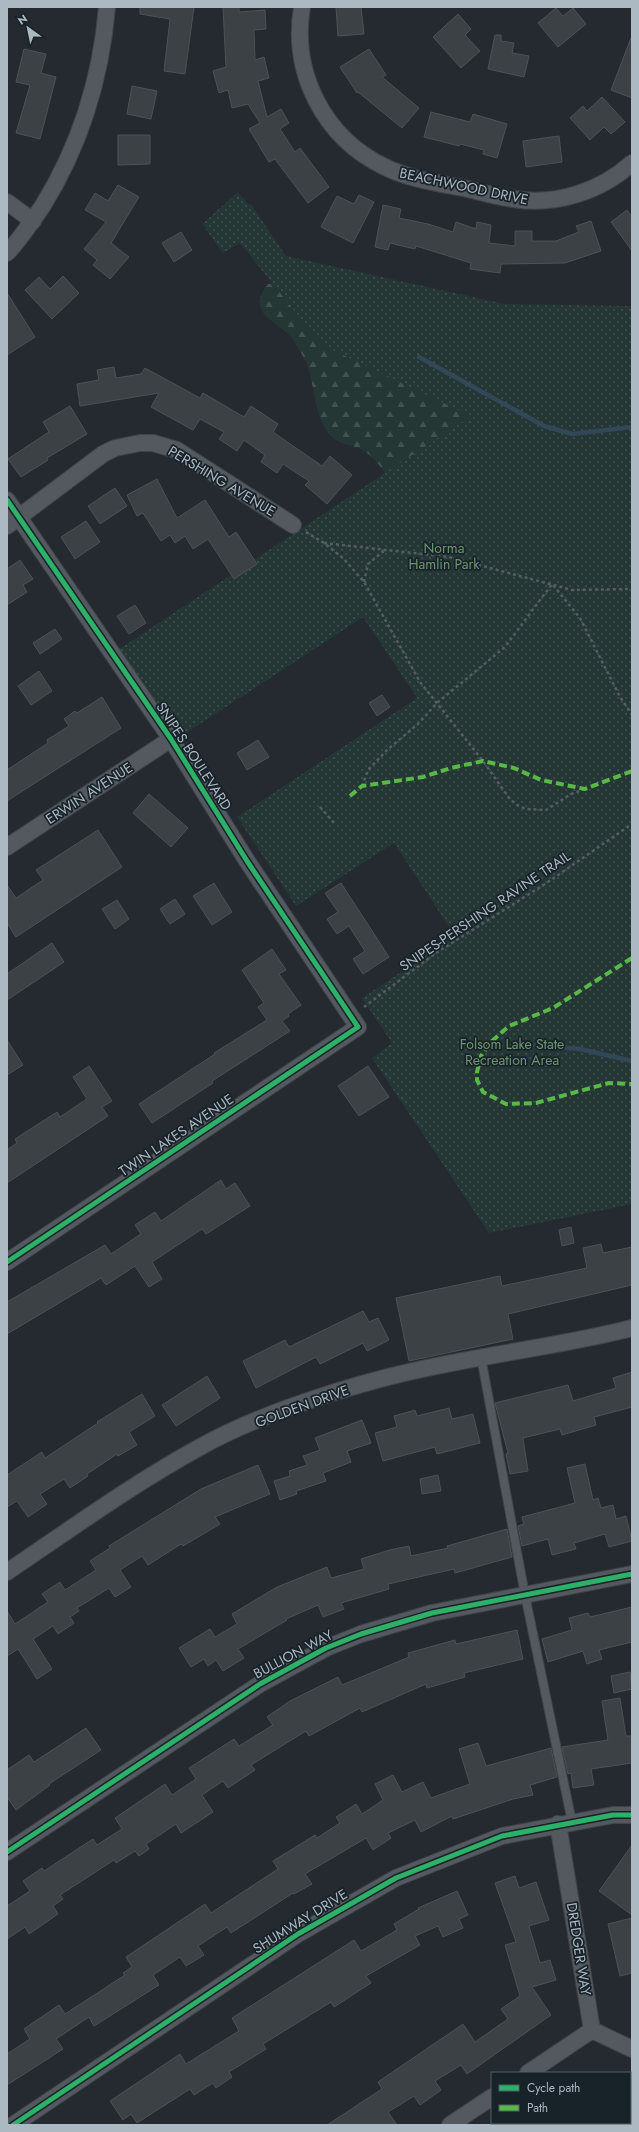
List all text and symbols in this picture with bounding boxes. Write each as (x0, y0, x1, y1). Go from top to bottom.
north arrow (8, 8, 48, 48)
text: N (15, 11, 31, 29)
street label: BEACHWOOD DRIVE (398, 163, 530, 209)
street label: PERSHING AVENUE (164, 441, 280, 521)
park label: Norma Hamlin Park (408, 538, 480, 574)
street label: SNIPES BOULEVARD (151, 698, 237, 814)
street label: ERWIN AVENUE (42, 757, 136, 829)
street label: SNIPES-PERSHING RAVINE TRAIL (395, 846, 575, 976)
park label: Folsom Lake State Recreation Area (460, 1034, 564, 1070)
street label: TWIN LAKES AVENUE (115, 1089, 237, 1181)
street label: GOLDEN DRIVE (252, 1380, 352, 1432)
street label: BULLION WAY (250, 1625, 336, 1683)
street label: SHUMWAY DRIVE (249, 1884, 351, 1958)
street label: DREDGER WAY (562, 1901, 596, 1997)
legend (491, 2072, 631, 2124)
text: Cycle path (527, 2079, 580, 2097)
text: Path (527, 2099, 548, 2117)

